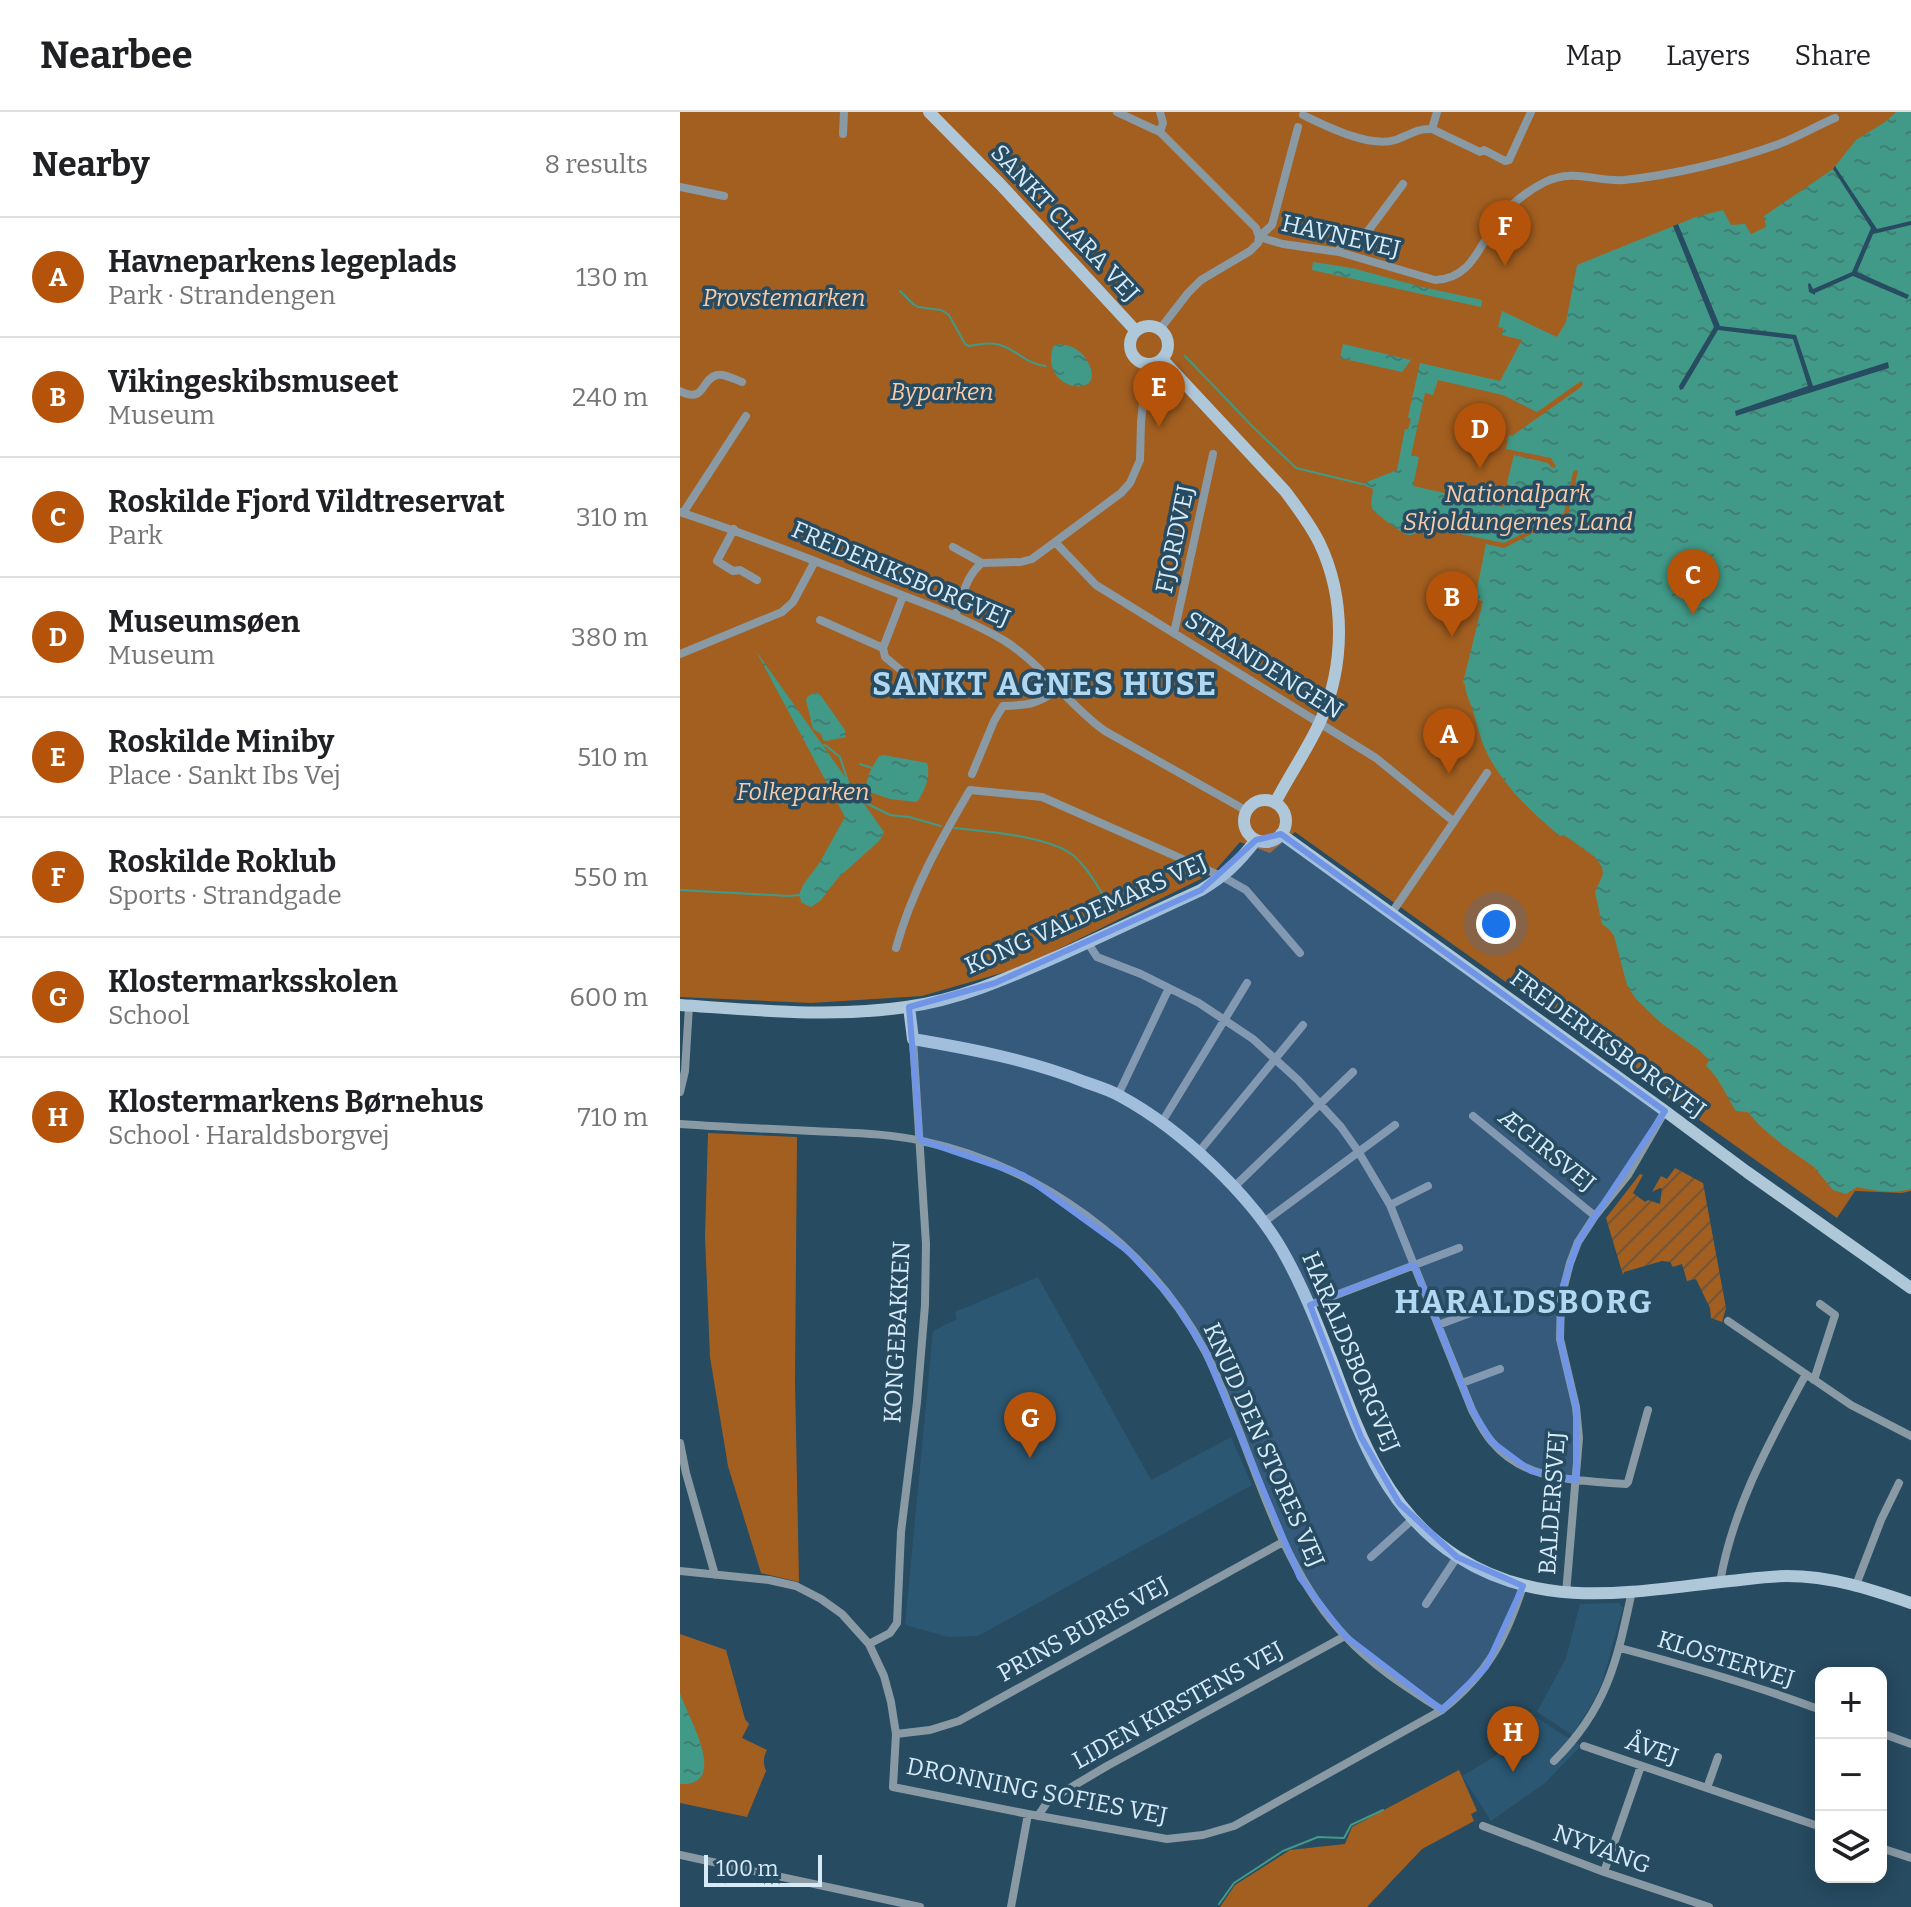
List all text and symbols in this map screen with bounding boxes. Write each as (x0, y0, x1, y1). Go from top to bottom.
text: Nearbee (40, 32, 193, 78)
text: Map (1565, 39, 1622, 72)
text: Layers (1666, 39, 1750, 72)
text: Share (1794, 39, 1871, 72)
street label: SANKT CLARA VEJ (985, 139, 1145, 307)
text: Nearby (32, 144, 150, 185)
text: 8 results (544, 149, 648, 180)
pin: F (1479, 200, 1531, 266)
street label: HAVNEVEJ (1279, 209, 1403, 263)
text: Havneparkens legeplads (108, 244, 457, 280)
text: A (49, 262, 67, 293)
text: 130 m (576, 262, 648, 293)
text: Park · Strandengen (108, 280, 336, 311)
park label: Provstemarken (702, 284, 866, 312)
pin: E (1133, 361, 1185, 427)
text: Vikingeskibsmuseet (108, 364, 399, 400)
park label: Byparken (890, 378, 994, 406)
text: B (50, 382, 66, 413)
text: 240 m (572, 382, 648, 413)
text: Museum (108, 400, 215, 431)
pin: D (1454, 403, 1506, 469)
park label: Nationalpark Skjoldungernes Land (1403, 480, 1633, 536)
street label: FJORDVEJ (1150, 482, 1200, 596)
text: Roskilde Fjord Vildtreservat (108, 484, 505, 520)
text: C (50, 502, 66, 533)
text: 310 m (576, 502, 648, 533)
street label: FREDERIKSBORGVEJ (788, 515, 1014, 633)
text: Park (108, 520, 163, 551)
pin: C (1667, 549, 1719, 615)
pin: B (1426, 571, 1478, 637)
text: Museumsøen (108, 604, 300, 640)
street label: STRANDENGEN (1180, 605, 1348, 725)
text: D (49, 622, 67, 653)
text: 380 m (571, 622, 648, 653)
text: Museum (108, 640, 215, 671)
district label: SANKT AGNES HUSE (872, 665, 1218, 703)
pin: A (1423, 708, 1475, 774)
text: Roskilde Miniby (108, 724, 334, 760)
text: E (50, 742, 66, 773)
text: 510 m (577, 742, 648, 773)
text: Place · Sankt Ibs Vej (108, 760, 341, 791)
park label: Folkeparken (736, 778, 870, 806)
text: Roskilde Roklub (108, 844, 336, 880)
street label: KONG VALDEMARS VEJ (961, 848, 1211, 980)
text: F (51, 862, 65, 893)
text: 550 m (574, 862, 648, 893)
text: Sports · Strandgade (108, 880, 342, 911)
your location (1476, 904, 1516, 944)
text: Klostermarksskolen (108, 964, 398, 1000)
street label: FREDERIKSBORGVEJ (1505, 964, 1711, 1124)
text: G (49, 982, 67, 1013)
text: 600 m (569, 982, 648, 1013)
text: School (108, 1000, 190, 1031)
text: Klostermarkens Børnehus (108, 1084, 484, 1120)
text: H (48, 1102, 68, 1133)
text: 710 m (578, 1102, 648, 1133)
street label: ÆGIRSVEJ (1493, 1103, 1601, 1197)
text: School · Haraldsborgvej (108, 1120, 390, 1151)
street label: KONGEBAKKEN (878, 1240, 916, 1424)
street label: HARALDSBORGVEJ (1296, 1248, 1406, 1456)
district label: HARALDSBORG (1395, 1283, 1653, 1321)
street label: KNUD DEN STORES VEJ (1197, 1319, 1331, 1572)
pin: G (1004, 1392, 1056, 1458)
street label: BALDERSVEJ (1533, 1430, 1571, 1576)
street label: PRINS BURIS VEJ (993, 1570, 1173, 1688)
street label: KLOSTERVEJ (1654, 1625, 1798, 1693)
street label: LIDEN KIRSTENS VEJ (1068, 1635, 1288, 1775)
map controls (1815, 1667, 1887, 1883)
button: + (1815, 1667, 1887, 1739)
pin: H (1487, 1706, 1539, 1772)
street label: ÅVEJ (1622, 1727, 1682, 1771)
button: − (1815, 1739, 1887, 1811)
street label: DRONNING SOFIES VEJ (904, 1752, 1170, 1830)
button: layers (1815, 1811, 1887, 1883)
street label: NYVANG (1550, 1819, 1654, 1879)
scale bar (704, 1851, 822, 1887)
text: 100 m (716, 1855, 779, 1882)

